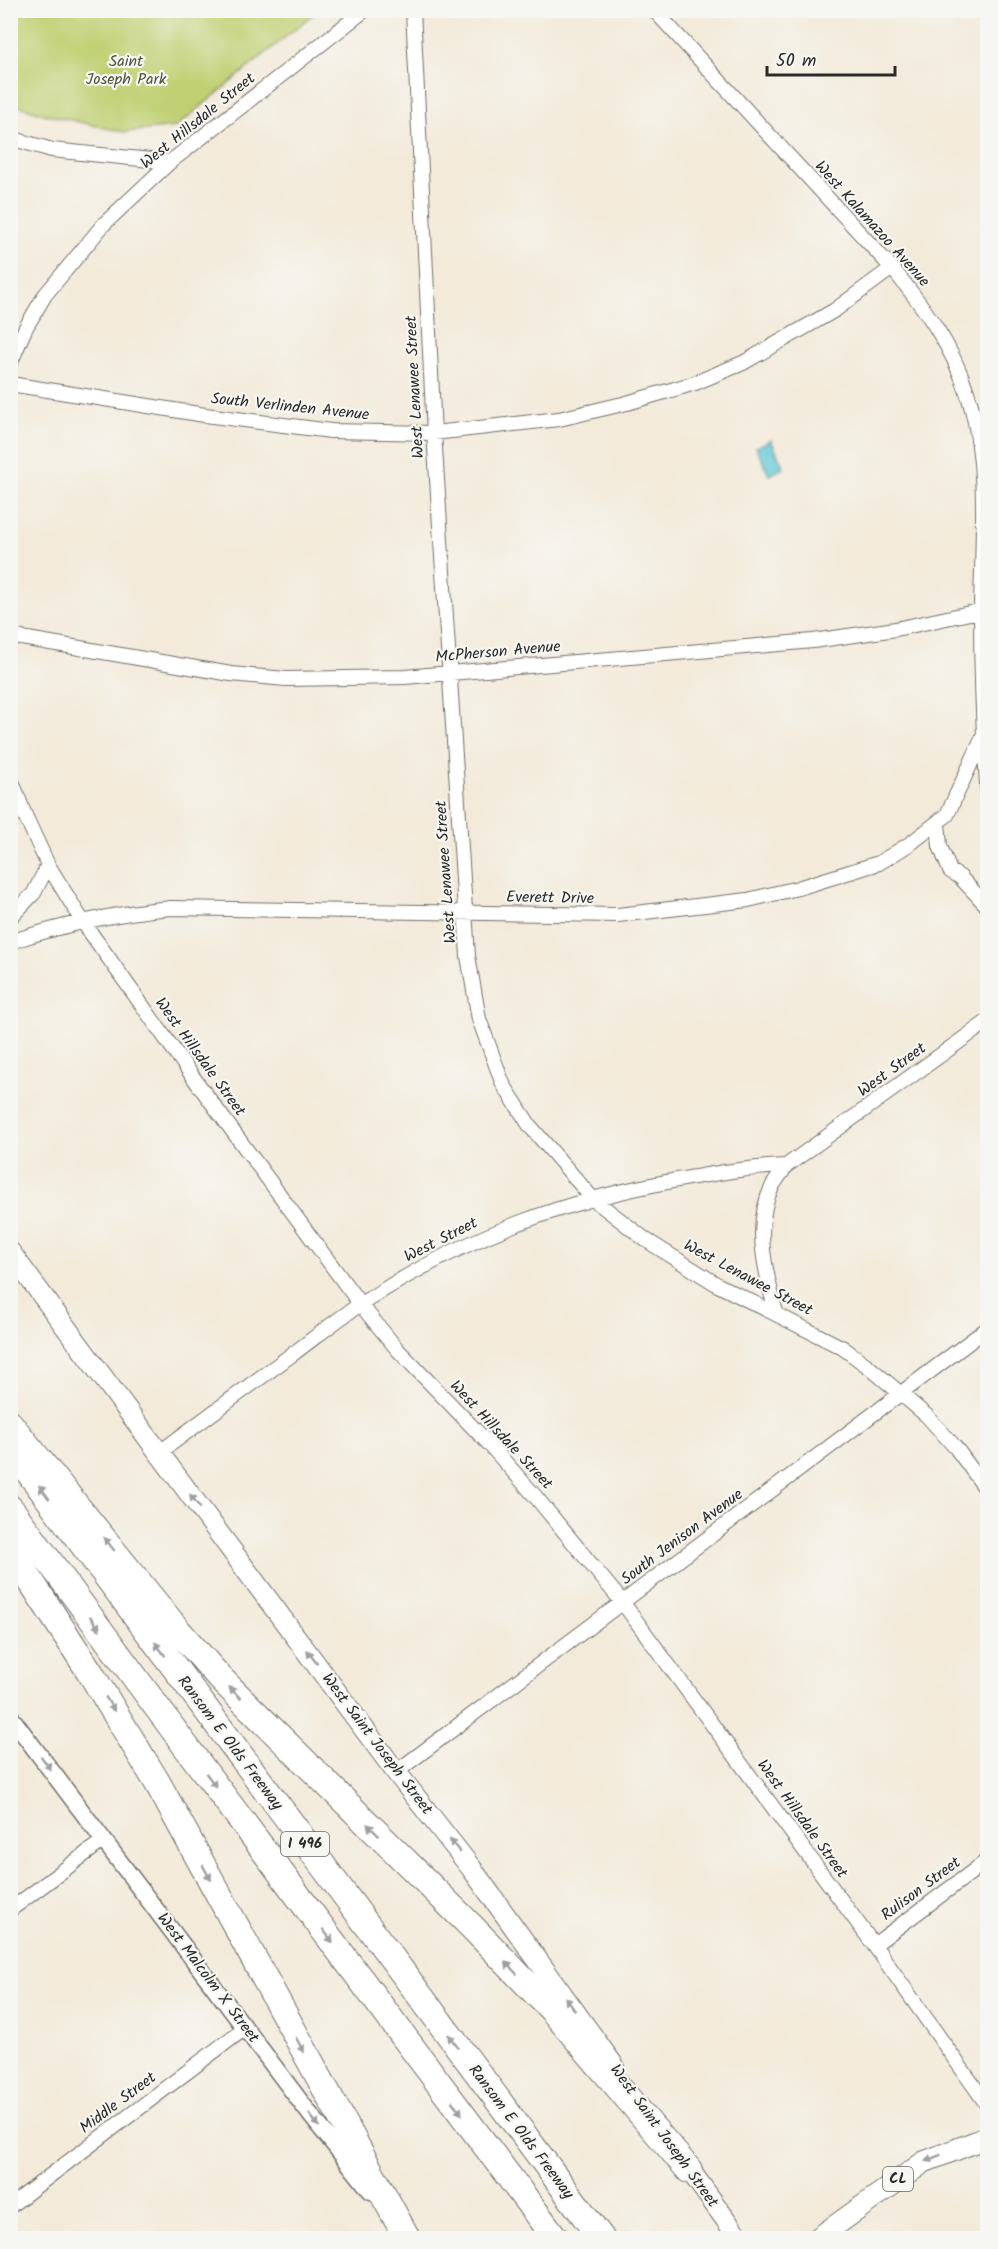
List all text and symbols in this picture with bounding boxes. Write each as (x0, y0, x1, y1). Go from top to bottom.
scale bar (767, 39, 894, 77)
text: 50 m (776, 47, 816, 76)
park label: Saint Joseph Park (86, 49, 167, 92)
street label: West Hillsdale Street (135, 66, 262, 175)
street label: West Kalamazoo Avenue (808, 155, 936, 293)
street label: West Lenawee Street (399, 314, 431, 459)
street label: South Verlinden Avenue (210, 386, 370, 428)
street label: McPherson Avenue (434, 634, 562, 670)
street label: West Lenawee Street (428, 799, 463, 944)
street label: Everett Drive (506, 885, 594, 911)
street label: West Hillsdale Street (148, 992, 252, 1122)
street label: West Street (852, 1036, 932, 1104)
street label: West Street (400, 1210, 483, 1269)
street label: West Lenawee Street (679, 1233, 818, 1323)
street label: West Hillsdale Street (443, 1375, 559, 1496)
street label: South Jenison Avenue (615, 1483, 749, 1591)
one-way arrow (38, 1485, 50, 1500)
one-way arrow (189, 1493, 202, 1509)
one-way arrow (102, 1536, 115, 1552)
one-way arrow (89, 1614, 101, 1630)
one-way arrow (154, 1641, 166, 1657)
one-way arrow (306, 1650, 318, 1665)
street label: West Saint Joseph Street (315, 1668, 439, 1821)
street label: Ransom E Olds Freeway (171, 1670, 289, 1816)
one-way arrow (228, 1685, 242, 1700)
one-way arrow (105, 1696, 116, 1712)
street label: West Hillsdale Street (750, 1754, 854, 1884)
one-way arrow (39, 1755, 51, 1770)
one-way arrow (204, 1772, 216, 1787)
one-way arrow (366, 1823, 381, 1837)
road number: I 496 (281, 1832, 329, 1856)
one-way arrow (448, 1838, 461, 1854)
street label: Rulison Street (876, 1850, 967, 1927)
one-way arrow (202, 1865, 212, 1882)
street label: West Malcolm X Street (151, 1908, 266, 2049)
one-way arrow (321, 1928, 333, 1943)
one-way arrow (504, 1961, 518, 1976)
one-way arrow (564, 1996, 576, 2011)
one-way arrow (447, 2033, 459, 2049)
one-way arrow (295, 2036, 305, 2053)
street label: Ransom E Olds Freeway (462, 2059, 580, 2205)
street label: West Saint Joseph Street (603, 2059, 725, 2214)
street label: Middle Street (74, 2065, 162, 2140)
one-way arrow (451, 2100, 463, 2116)
one-way arrow (308, 2112, 321, 2128)
one-way arrow (924, 2154, 942, 2163)
road number: CL (883, 2167, 913, 2191)

